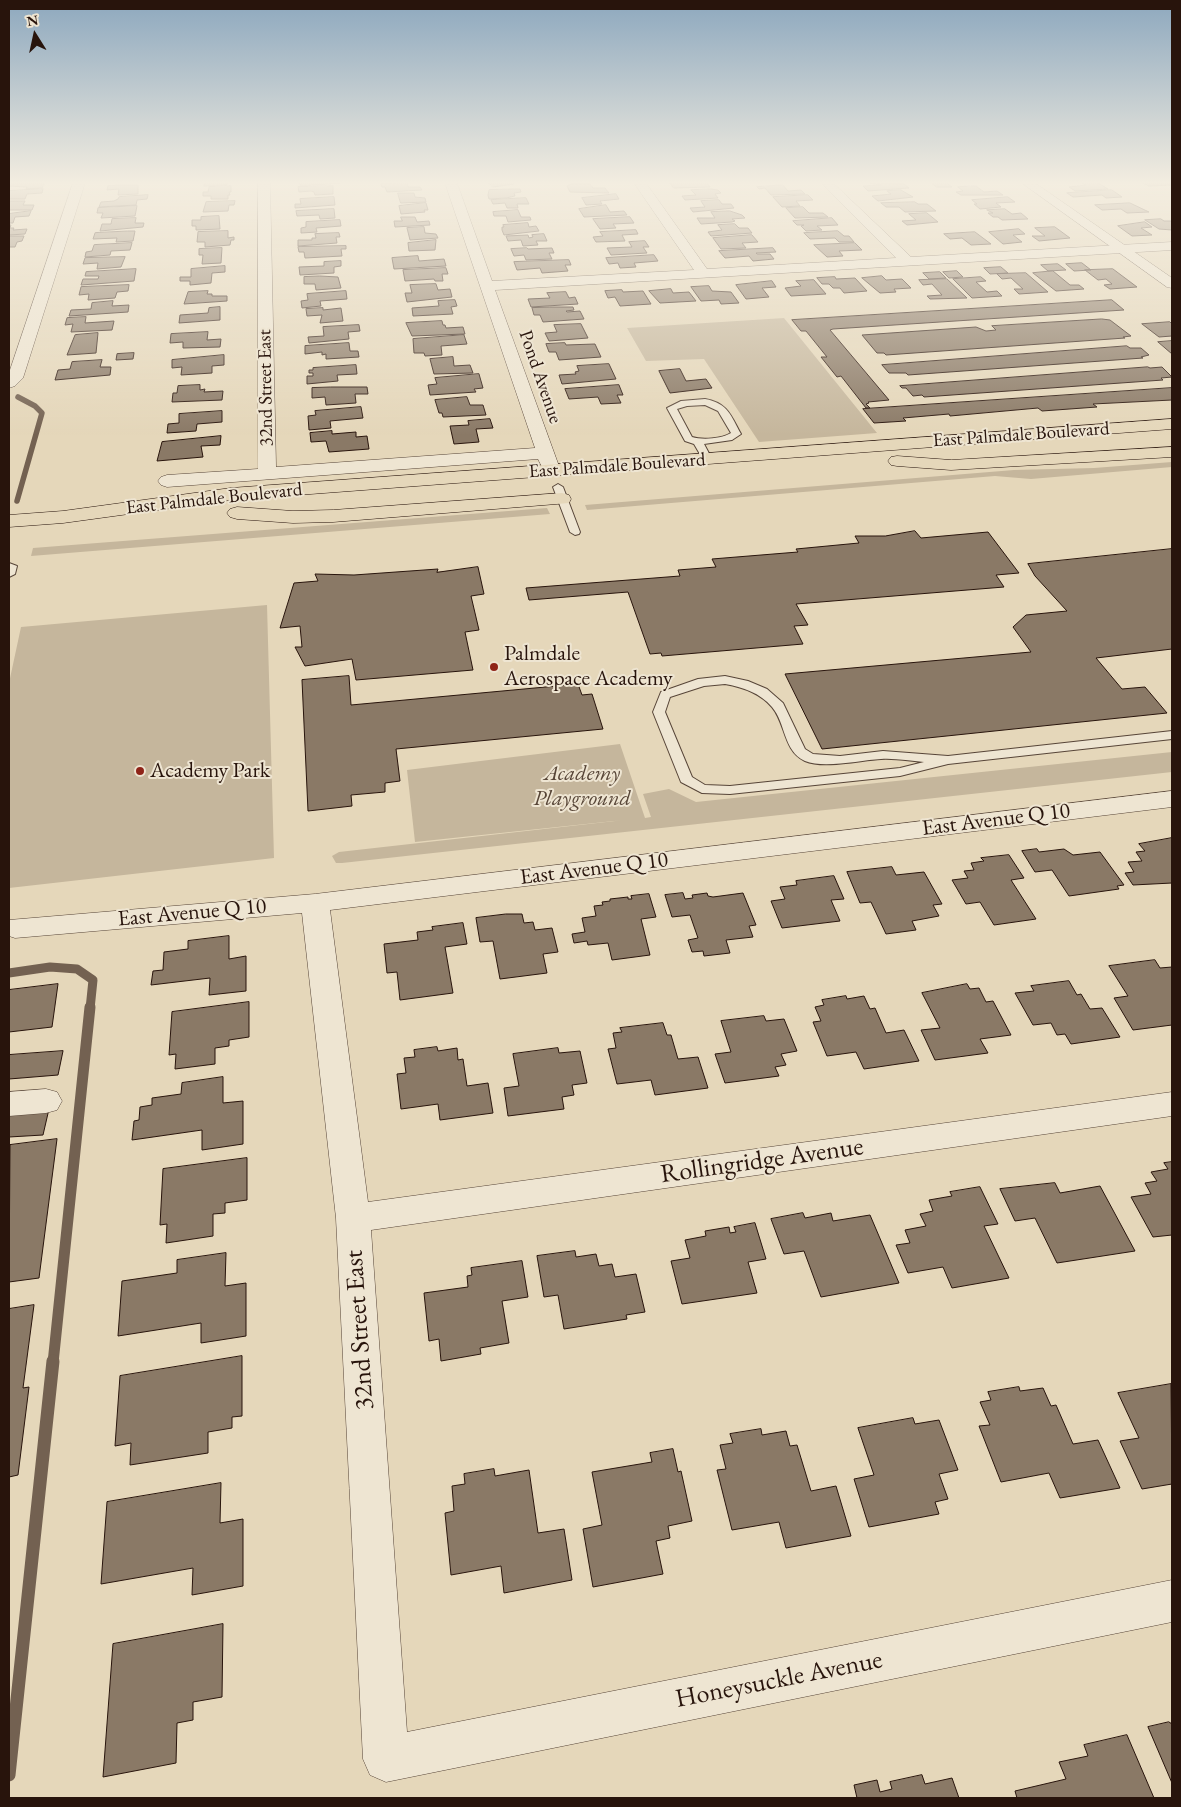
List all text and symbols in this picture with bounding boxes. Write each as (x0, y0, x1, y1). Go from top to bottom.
north arrow (10, 10, 60, 60)
text: N (25, 10, 40, 30)
street label: Pond Avenue (513, 327, 567, 427)
street label: 32nd Street East (254, 329, 278, 447)
street label: East Palmdale Boulevard (932, 417, 1110, 453)
street label: East Palmdale Boulevard (528, 448, 706, 484)
street label: East Palmdale Boulevard (125, 478, 303, 520)
place label: Palmdale Aerospace Academy (504, 641, 673, 692)
marker: Palmdale Aerospace Academy (488, 661, 500, 673)
place label: Academy Park (150, 758, 270, 784)
park label: Academy Playground (533, 761, 631, 812)
marker: Academy Park (134, 765, 146, 777)
street label: East Avenue Q 10 (920, 798, 1072, 842)
street label: East Avenue Q 10 (518, 847, 670, 891)
street label: East Avenue Q 10 (117, 893, 267, 933)
street label: Rollingridge Avenue (659, 1131, 865, 1191)
street label: 32nd Street East (339, 1249, 381, 1411)
street label: Honeysuckle Avenue (673, 1645, 885, 1715)

